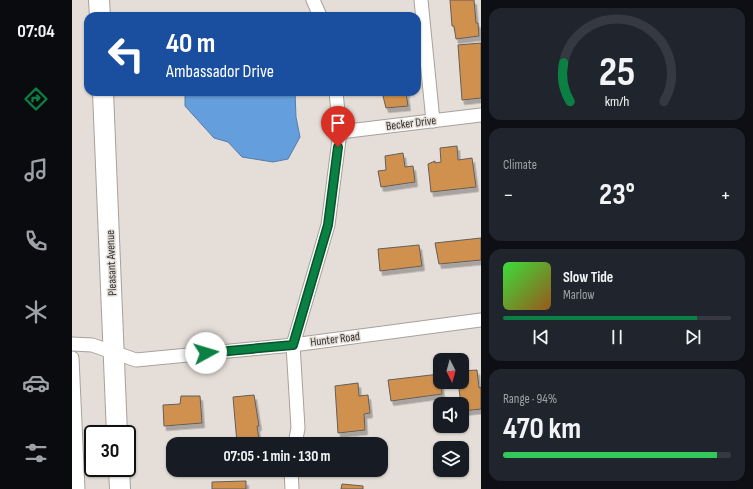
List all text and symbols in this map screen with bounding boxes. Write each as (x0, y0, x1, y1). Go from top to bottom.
text: 07:04 (17, 21, 55, 42)
text: 40 m (166, 27, 215, 60)
icon: left (100, 28, 152, 80)
text: 25 (599, 48, 635, 97)
text: Ambassador Drive (166, 61, 274, 82)
icon: directions (22, 85, 50, 113)
text: km/h (605, 93, 629, 110)
pin (321, 106, 355, 147)
icon: arrive (327, 112, 349, 134)
street label: Becker Drive (385, 113, 437, 134)
icon: music (22, 156, 50, 184)
text: Climate (503, 157, 537, 173)
text: 23° (599, 177, 635, 213)
text: − (503, 182, 514, 209)
text: + (720, 182, 731, 209)
icon: phone (22, 227, 50, 255)
street label: Pleasant Avenue (103, 230, 120, 296)
text: Slow Tide (563, 268, 613, 287)
text: Marlow (563, 287, 595, 303)
icon: climate (22, 298, 50, 326)
icon: previous (530, 326, 552, 348)
icon: pause (606, 326, 628, 348)
icon: next (682, 326, 704, 348)
street label: Hunter Road (309, 329, 361, 350)
position arrow (185, 332, 227, 374)
north arrow (433, 353, 469, 389)
map controls (433, 353, 469, 477)
icon: car (22, 369, 50, 397)
text: Range · 94% (503, 391, 557, 407)
button: sound (433, 397, 469, 433)
text: 470 km (503, 411, 581, 447)
speed limit sign: 30 (84, 425, 136, 477)
icon: filters (22, 439, 50, 467)
button: layers (433, 441, 469, 477)
text: 07:05 · 1 min · 130 m (223, 447, 331, 466)

